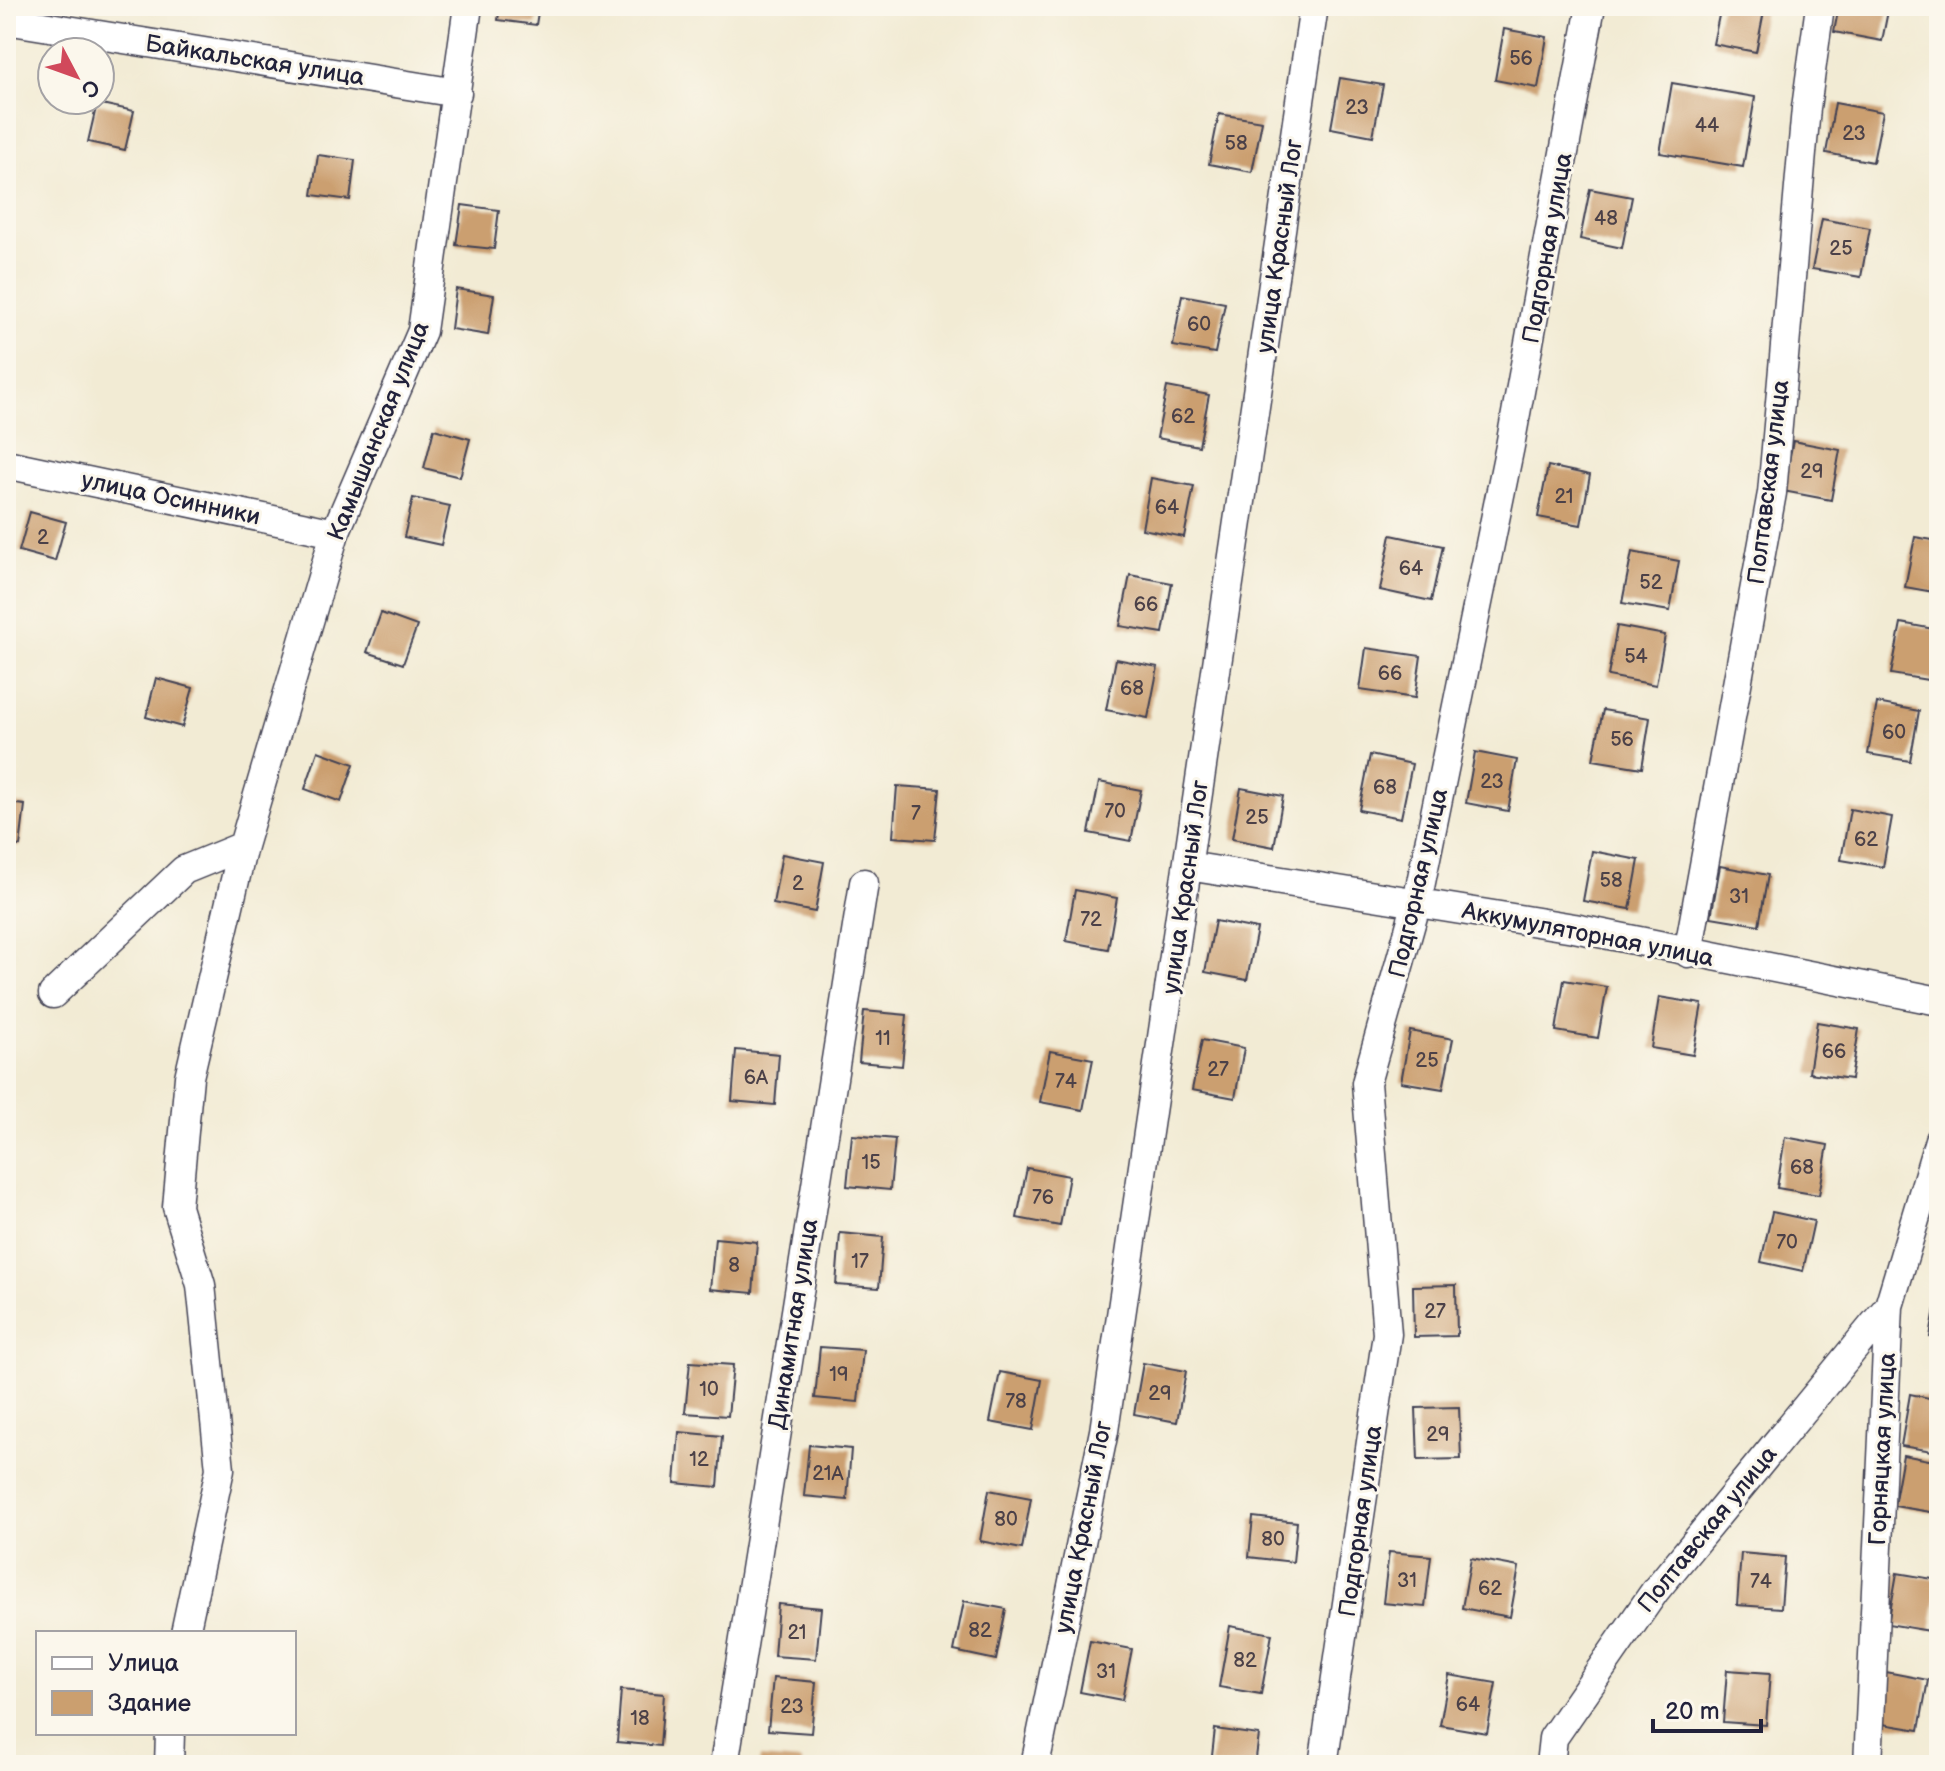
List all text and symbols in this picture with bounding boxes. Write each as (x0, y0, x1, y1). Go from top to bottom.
street label: Байкальская улица (143, 29, 366, 92)
north arrow (36, 36, 116, 116)
house number: 56 (1509, 47, 1533, 71)
text: С (75, 74, 105, 103)
house number: 23 (1345, 96, 1369, 120)
house number: 44 (1695, 114, 1719, 138)
house number: 23 (1842, 122, 1866, 146)
house number: 58 (1224, 132, 1248, 156)
street label: улица Красный Лог (1250, 137, 1309, 355)
street label: Подгорная улица (1516, 150, 1579, 346)
house number: 48 (1594, 207, 1618, 231)
house number: 25 (1829, 237, 1853, 261)
house number: 60 (1187, 313, 1211, 337)
street label: Камышанская улица (321, 317, 436, 545)
street label: Полтавская улица (1742, 378, 1795, 586)
house number: 62 (1171, 405, 1195, 429)
house number: 29 (1800, 460, 1824, 484)
street label: улица Осинники (79, 465, 263, 532)
house number: 21 (1554, 485, 1574, 509)
house number: 64 (1155, 496, 1179, 520)
house number: 2 (37, 526, 49, 550)
house number: 64 (1399, 557, 1423, 581)
house number: 52 (1639, 571, 1663, 595)
house number: 66 (1134, 593, 1158, 617)
house number: 54 (1624, 645, 1648, 669)
house number: 66 (1378, 662, 1402, 686)
house number: 68 (1120, 677, 1144, 701)
house number: 60 (1882, 721, 1906, 745)
house number: 56 (1610, 728, 1634, 752)
house number: 23 (1480, 770, 1504, 794)
house number: 68 (1373, 776, 1397, 800)
street label: улица Красный Лог (1156, 778, 1215, 996)
street label: Подгорная улица (1383, 786, 1454, 981)
house number: 70 (1104, 800, 1126, 824)
house number: 7 (911, 802, 921, 826)
house number: 25 (1245, 806, 1269, 830)
house number: 62 (1854, 828, 1878, 852)
house number: 58 (1599, 869, 1623, 893)
house number: 2 (792, 872, 804, 896)
house number: 31 (1729, 885, 1749, 909)
street label: Аккумуляторная улица (1459, 896, 1716, 973)
house number: 72 (1080, 908, 1102, 932)
house number: 11 (875, 1027, 891, 1051)
house number: 66 (1822, 1040, 1846, 1064)
house number: 25 (1415, 1049, 1439, 1073)
house number: 27 (1207, 1058, 1229, 1082)
house number: 6А (744, 1066, 769, 1090)
house number: 74 (1055, 1070, 1077, 1094)
house number: 15 (861, 1151, 881, 1175)
house number: 68 (1790, 1156, 1814, 1180)
house number: 76 (1032, 1186, 1054, 1210)
street label: Динамитная улица (763, 1217, 824, 1431)
house number: 70 (1776, 1231, 1798, 1255)
house number: 17 (851, 1250, 869, 1274)
house number: 8 (728, 1254, 740, 1278)
house number: 27 (1424, 1300, 1446, 1324)
street label: Горняцкая улица (1863, 1352, 1902, 1546)
house number: 19 (829, 1363, 849, 1387)
house number: 10 (699, 1378, 719, 1402)
house number: 29 (1148, 1382, 1172, 1406)
house number: 78 (1005, 1390, 1027, 1414)
street label: улица Красный Лог (1049, 1418, 1118, 1636)
street label: Подгорная улица (1333, 1423, 1388, 1619)
house number: 29 (1426, 1423, 1450, 1447)
street label: Полтавская улица (1631, 1440, 1783, 1618)
house number: 12 (689, 1448, 709, 1472)
house number: 21А (812, 1462, 845, 1486)
house number: 80 (994, 1508, 1018, 1532)
house number: 80 (1261, 1528, 1285, 1552)
house number: 31 (1397, 1569, 1417, 1593)
house number: 74 (1750, 1570, 1772, 1594)
house number: 62 (1478, 1577, 1502, 1601)
house number: 82 (968, 1619, 992, 1643)
house number: 21 (787, 1621, 807, 1645)
legend (36, 1631, 296, 1735)
text: Улица (108, 1649, 179, 1678)
house number: 82 (1233, 1649, 1257, 1673)
house number: 31 (1096, 1660, 1116, 1684)
scale bar (1653, 1683, 1761, 1733)
text: Здание (108, 1689, 191, 1718)
house number: 64 (1456, 1693, 1480, 1717)
house number: 23 (780, 1695, 804, 1719)
text: 20 m (1665, 1697, 1720, 1726)
house number: 18 (630, 1707, 650, 1731)

